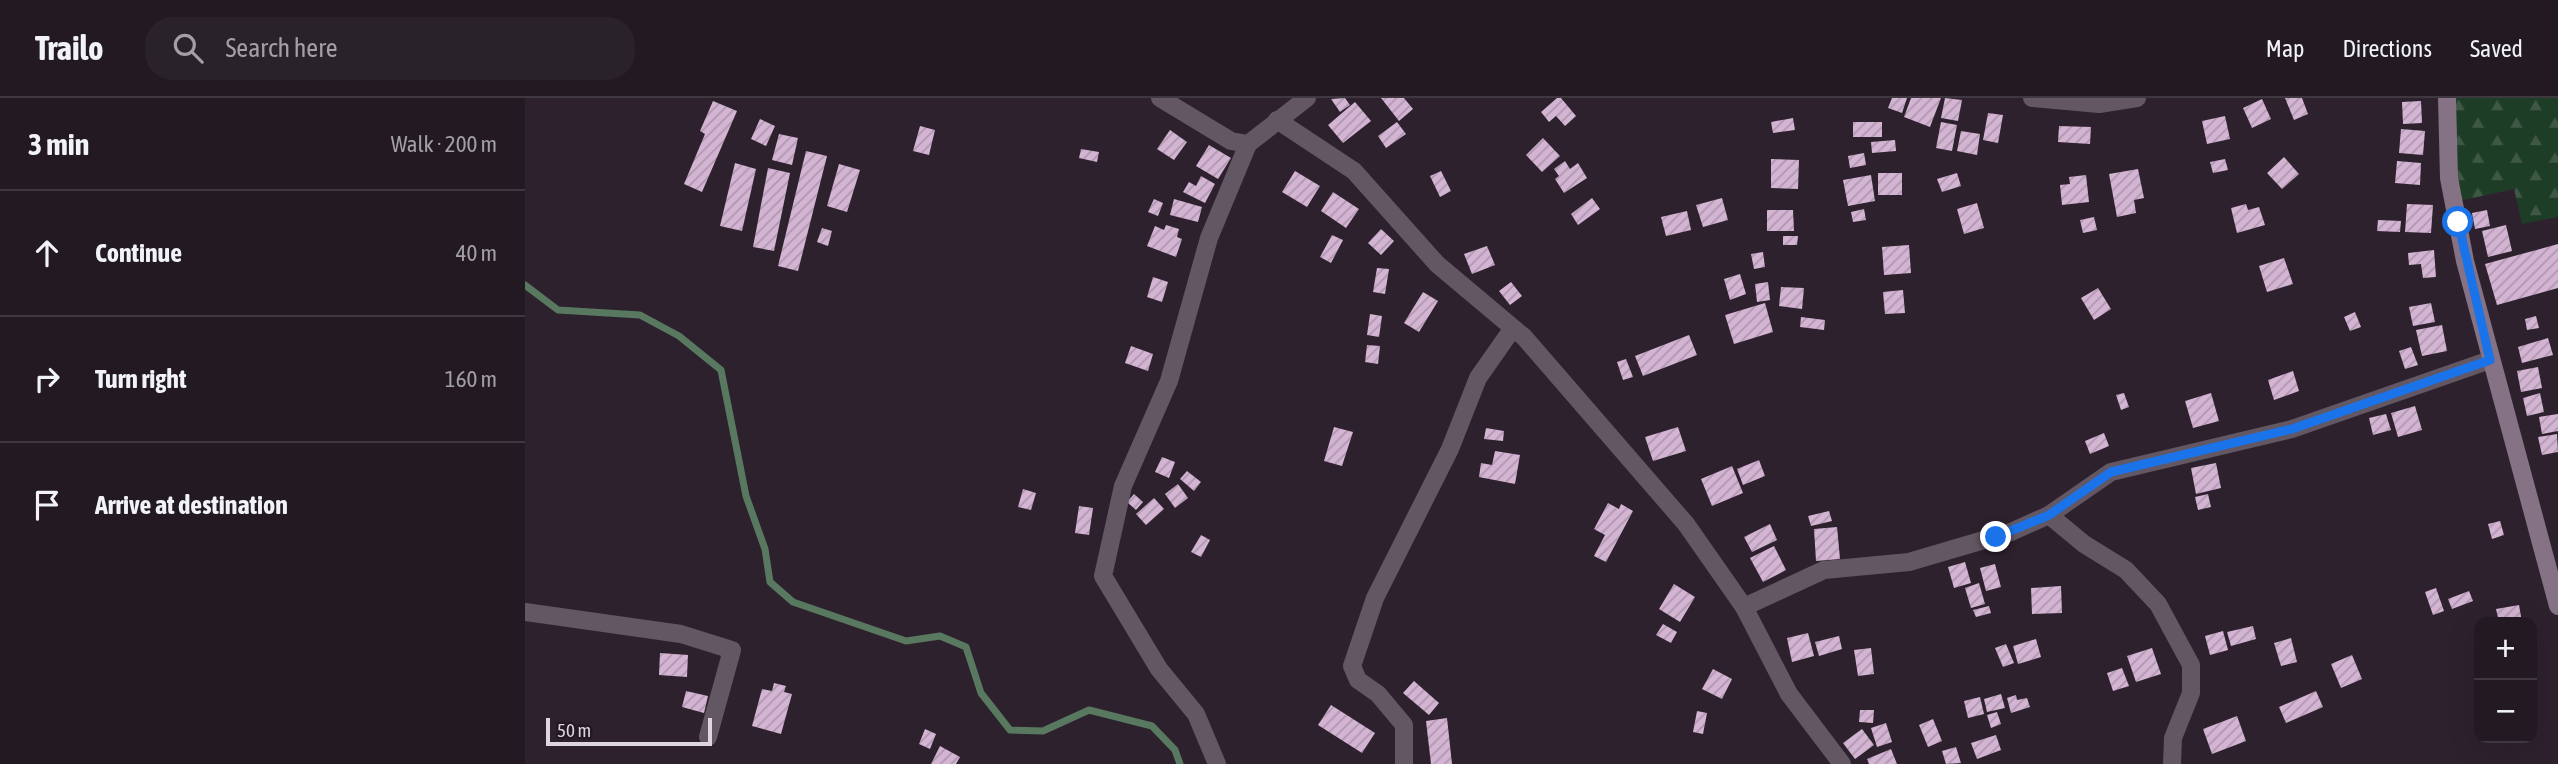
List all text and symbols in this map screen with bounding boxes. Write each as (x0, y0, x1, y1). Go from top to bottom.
search box (145, 17, 635, 80)
text: Trailo (35, 29, 103, 67)
icon: search (169, 29, 207, 67)
text: Search here (225, 33, 338, 63)
text: Map (2266, 35, 2304, 62)
text: Directions (2342, 35, 2432, 62)
text: Saved (2470, 35, 2523, 62)
text: 3 min (28, 127, 89, 161)
text: Walk · 200 m (391, 131, 497, 157)
route start (2442, 206, 2473, 237)
icon: ahead (28, 234, 66, 272)
text: Continue (95, 238, 182, 268)
text: 40 m (456, 240, 497, 266)
icon: right (28, 360, 66, 398)
text: Turn right (95, 364, 186, 394)
text: 160 m (445, 366, 497, 392)
icon: arrive (28, 486, 66, 524)
text: Arrive at destination (95, 490, 288, 520)
route end (1980, 521, 2011, 552)
map controls (2474, 617, 2537, 743)
button: + (2474, 617, 2537, 680)
button: − (2474, 680, 2537, 743)
scale bar (546, 715, 712, 747)
text: 50 m (557, 719, 591, 741)

